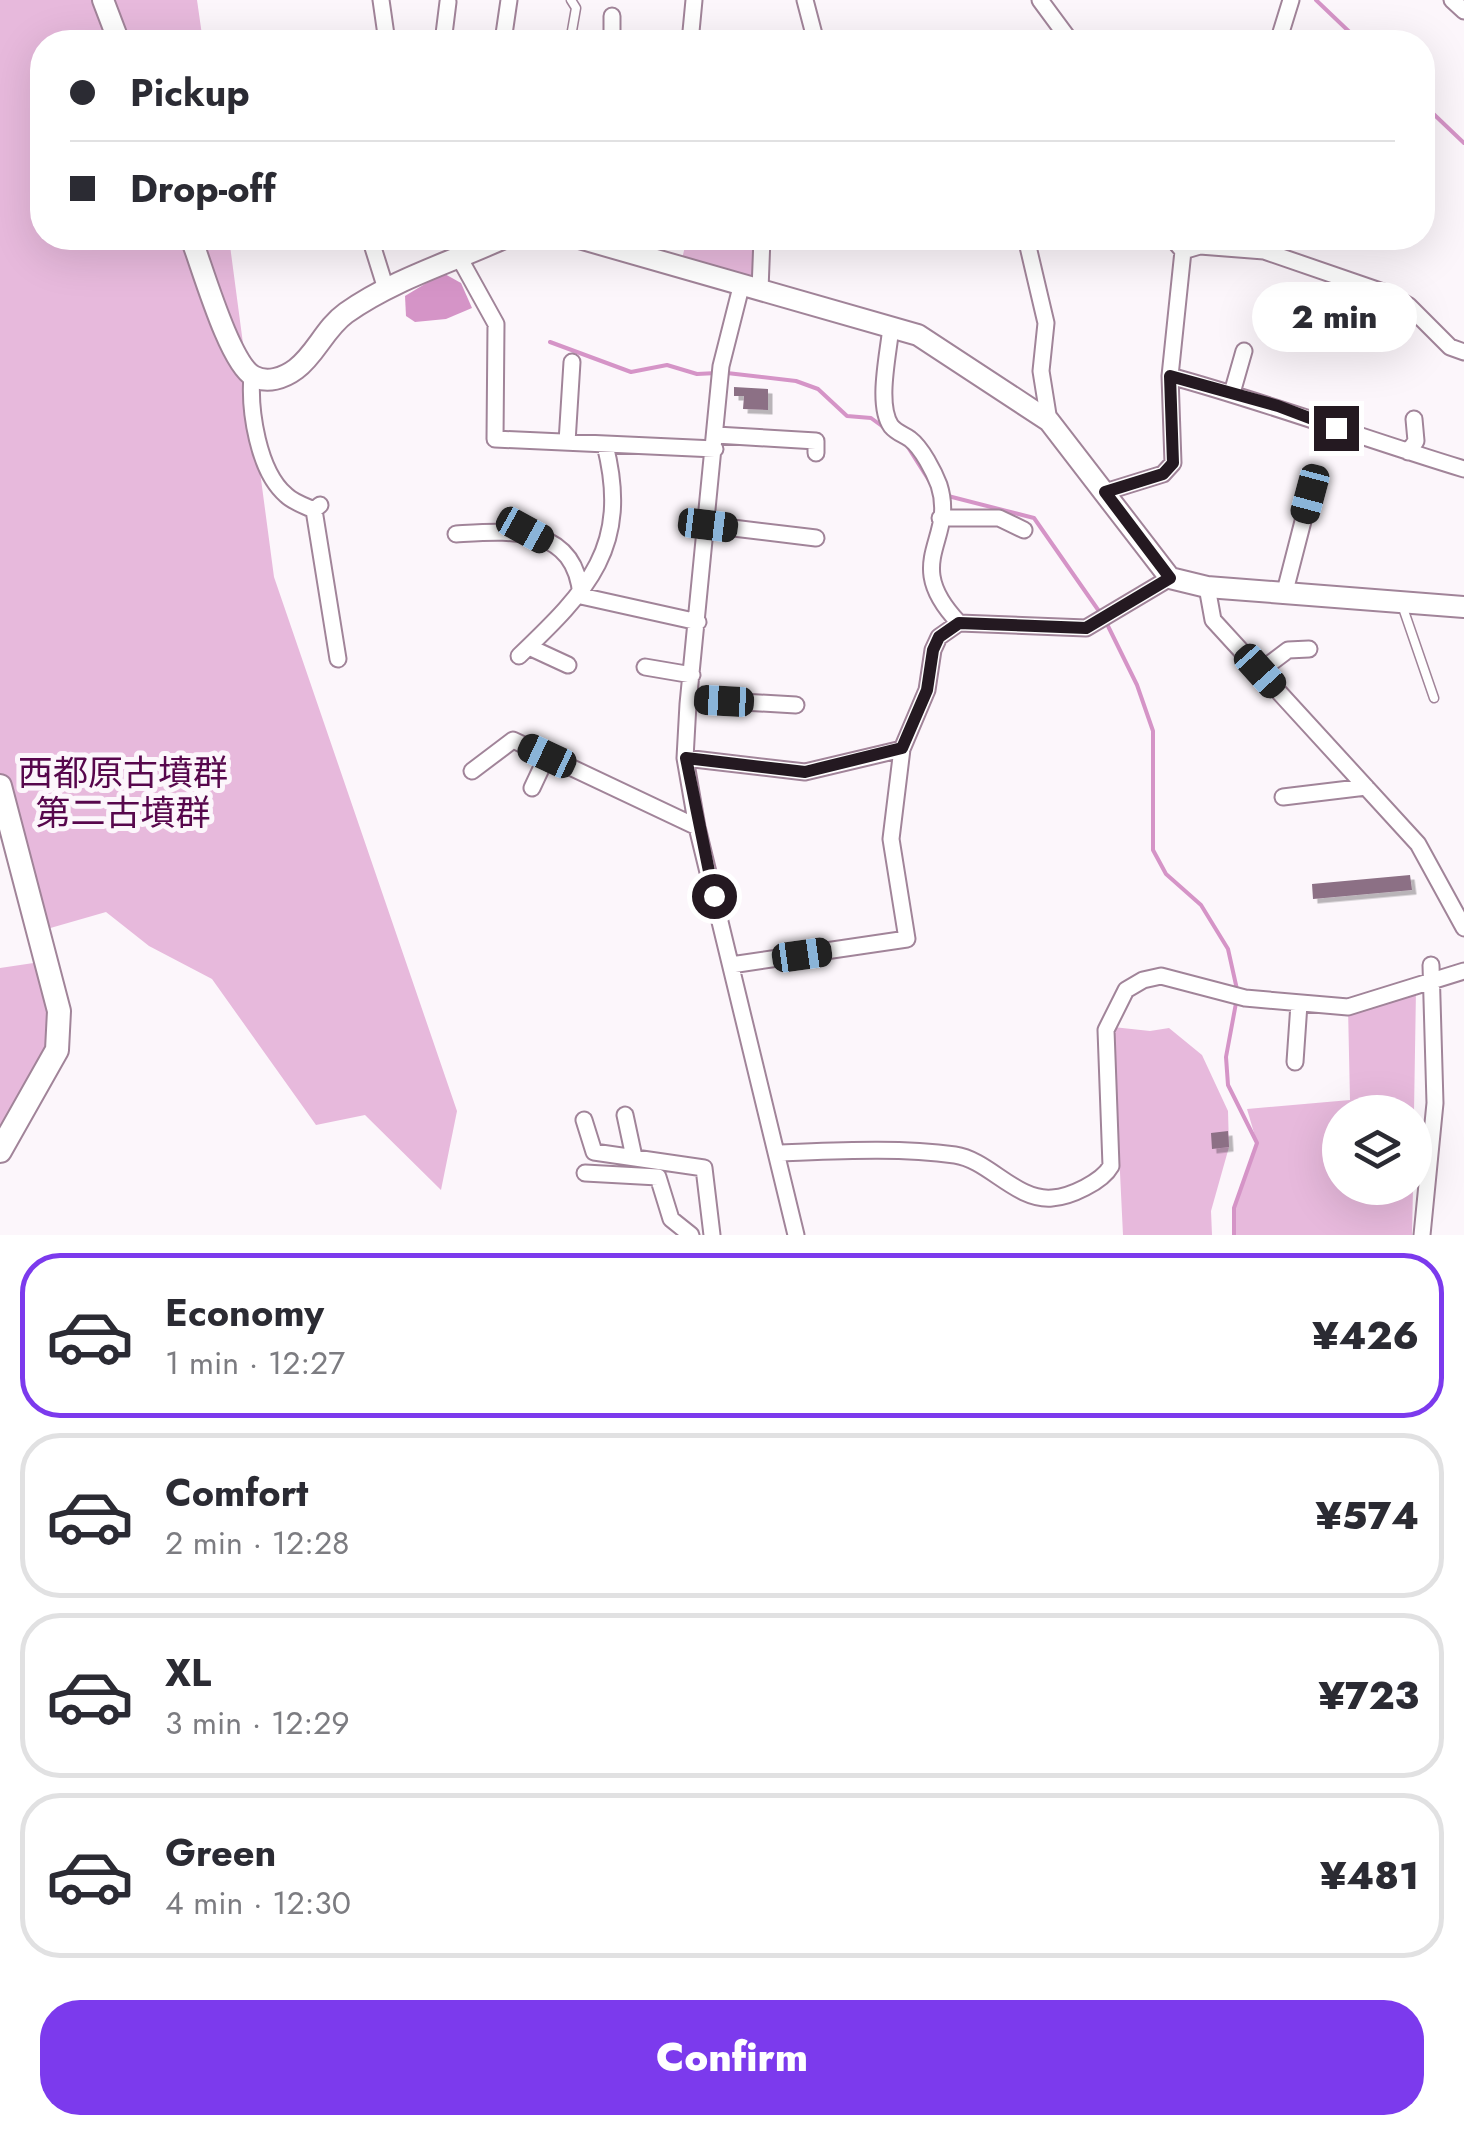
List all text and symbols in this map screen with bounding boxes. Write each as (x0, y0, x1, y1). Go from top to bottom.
text: Pickup (130, 65, 250, 120)
text: Drop-off (130, 161, 276, 216)
callout: 2 min (1254, 283, 1418, 353)
text: 2 min (1292, 294, 1377, 340)
route end (1314, 406, 1359, 451)
car (1288, 461, 1332, 527)
car (491, 502, 559, 558)
car (676, 506, 740, 544)
car (1229, 639, 1291, 703)
car (693, 684, 755, 718)
car (513, 730, 581, 782)
park label: 西都原古墳群 第二古墳群 (18, 748, 228, 838)
route start (692, 874, 737, 919)
car (770, 936, 834, 974)
map controls (1322, 1095, 1432, 1205)
button: layers (1322, 1095, 1432, 1205)
text: Economy (165, 1285, 324, 1340)
icon: car (45, 1291, 135, 1381)
text: ¥426 (1312, 1308, 1419, 1363)
text: 1 min · 12:27 (165, 1340, 345, 1386)
text: Comfort (165, 1465, 308, 1520)
icon: car (45, 1471, 135, 1561)
text: ¥574 (1316, 1488, 1419, 1543)
text: 2 min · 12:28 (165, 1520, 350, 1566)
text: XL (165, 1645, 211, 1700)
icon: car (45, 1651, 135, 1741)
text: ¥723 (1318, 1668, 1419, 1723)
text: 3 min · 12:29 (165, 1700, 350, 1746)
text: Green (165, 1825, 276, 1880)
icon: car (45, 1831, 135, 1921)
text: ¥481 (1320, 1848, 1419, 1903)
text: 4 min · 12:30 (165, 1880, 351, 1926)
button: Confirm (40, 2000, 1424, 2115)

